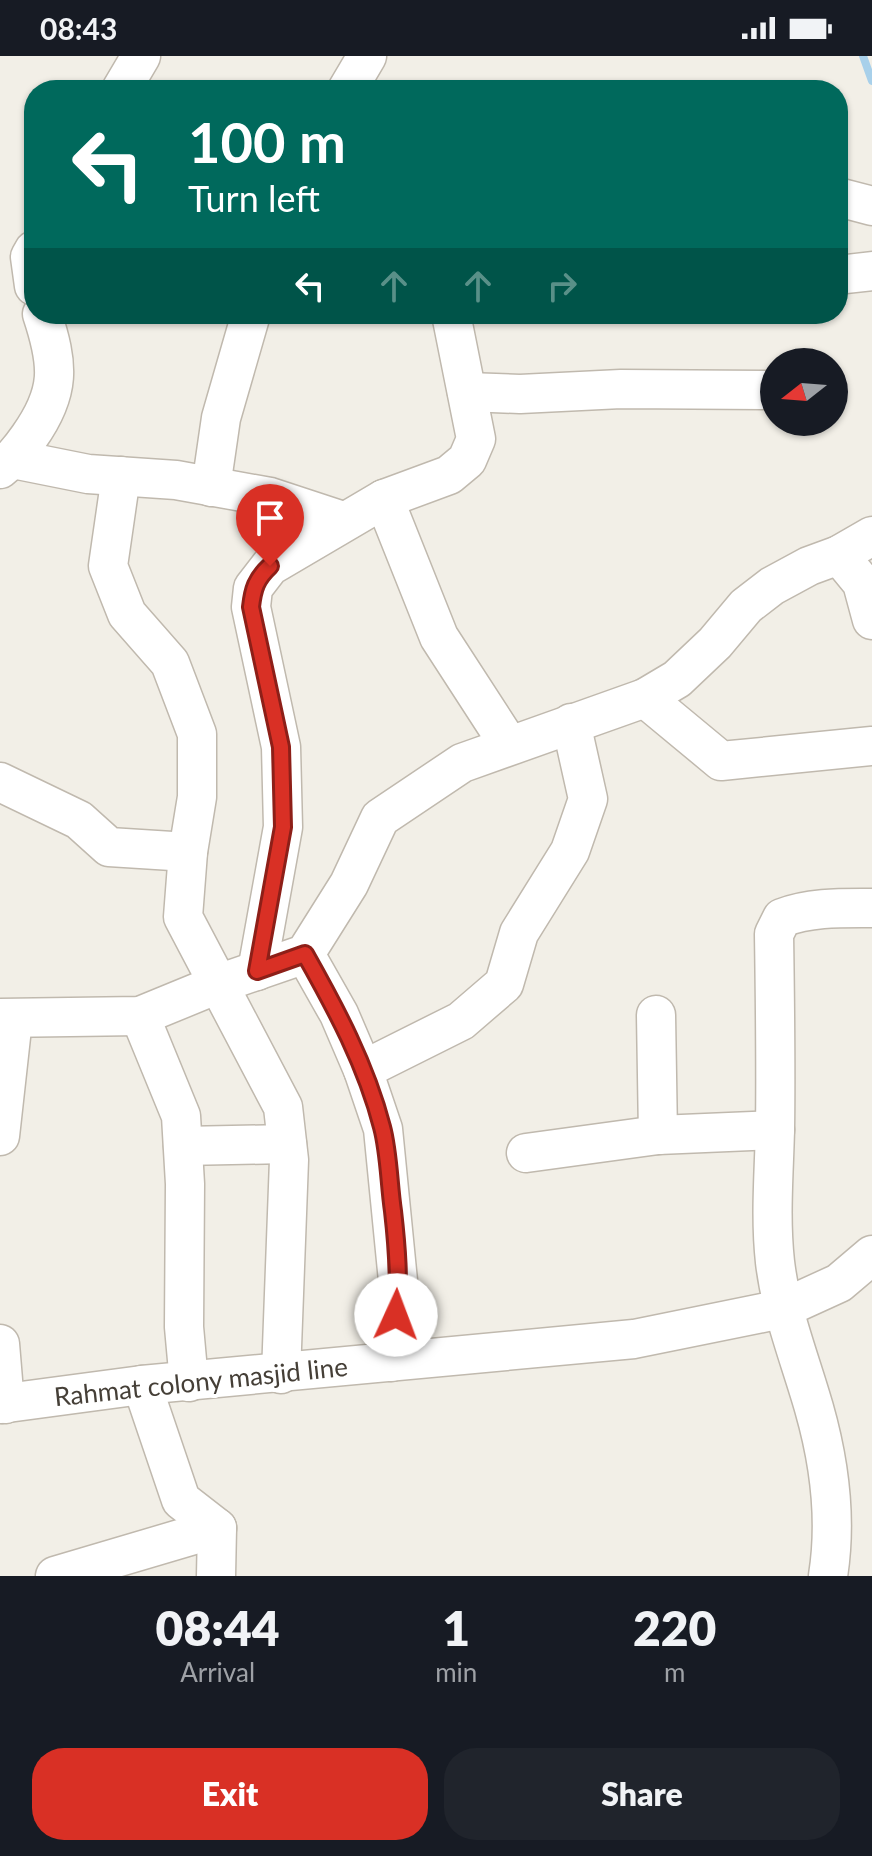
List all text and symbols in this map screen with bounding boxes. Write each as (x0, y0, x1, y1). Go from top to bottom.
text: 08:43 (40, 10, 117, 46)
text: 100 m (188, 108, 346, 175)
icon: left (56, 112, 160, 216)
text: Turn left (188, 176, 320, 220)
icon: left (288, 264, 332, 308)
icon: ahead (372, 264, 416, 308)
icon: ahead (456, 264, 500, 308)
icon: right (540, 264, 584, 308)
north arrow (760, 348, 848, 436)
map controls (760, 348, 848, 436)
pin (236, 484, 304, 566)
icon: arrive (248, 496, 292, 540)
position arrow (354, 1273, 438, 1357)
street label: Rahmat colony masjid line (53, 1350, 349, 1412)
text: 08:44 (156, 1599, 280, 1656)
text: 1 (442, 1599, 470, 1656)
text: 220 (633, 1599, 716, 1656)
text: Arrival (180, 1656, 255, 1688)
text: min (435, 1656, 477, 1688)
text: m (664, 1656, 685, 1688)
button: Exit (32, 1748, 428, 1840)
button: Share (444, 1748, 840, 1840)

